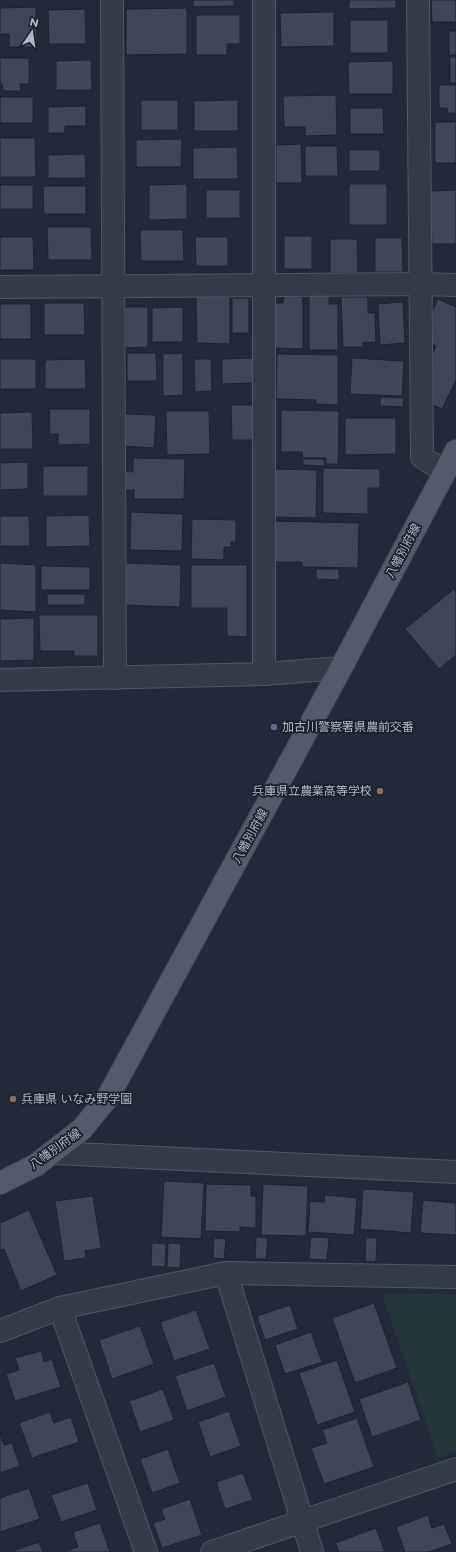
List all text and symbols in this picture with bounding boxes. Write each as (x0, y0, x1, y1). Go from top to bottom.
north arrow (12, 12, 52, 52)
text: N (28, 14, 40, 30)
street label: 八幡別府線 (382, 521, 423, 581)
place label: 加古川警察署県農前交番 (282, 719, 414, 734)
marker: 加古川警察署県農前交番 (269, 722, 279, 732)
place label: 兵庫県立農業高等学校 (252, 783, 372, 798)
marker: 兵庫県立農業高等学校 (375, 786, 385, 796)
street label: 八幡別府線 (228, 806, 271, 866)
place label: 兵庫県 いなみ野学園 (21, 1091, 132, 1106)
marker: 兵庫県 いなみ野学園 (8, 1094, 18, 1104)
street label: 八幡別府線 (26, 1125, 83, 1172)

